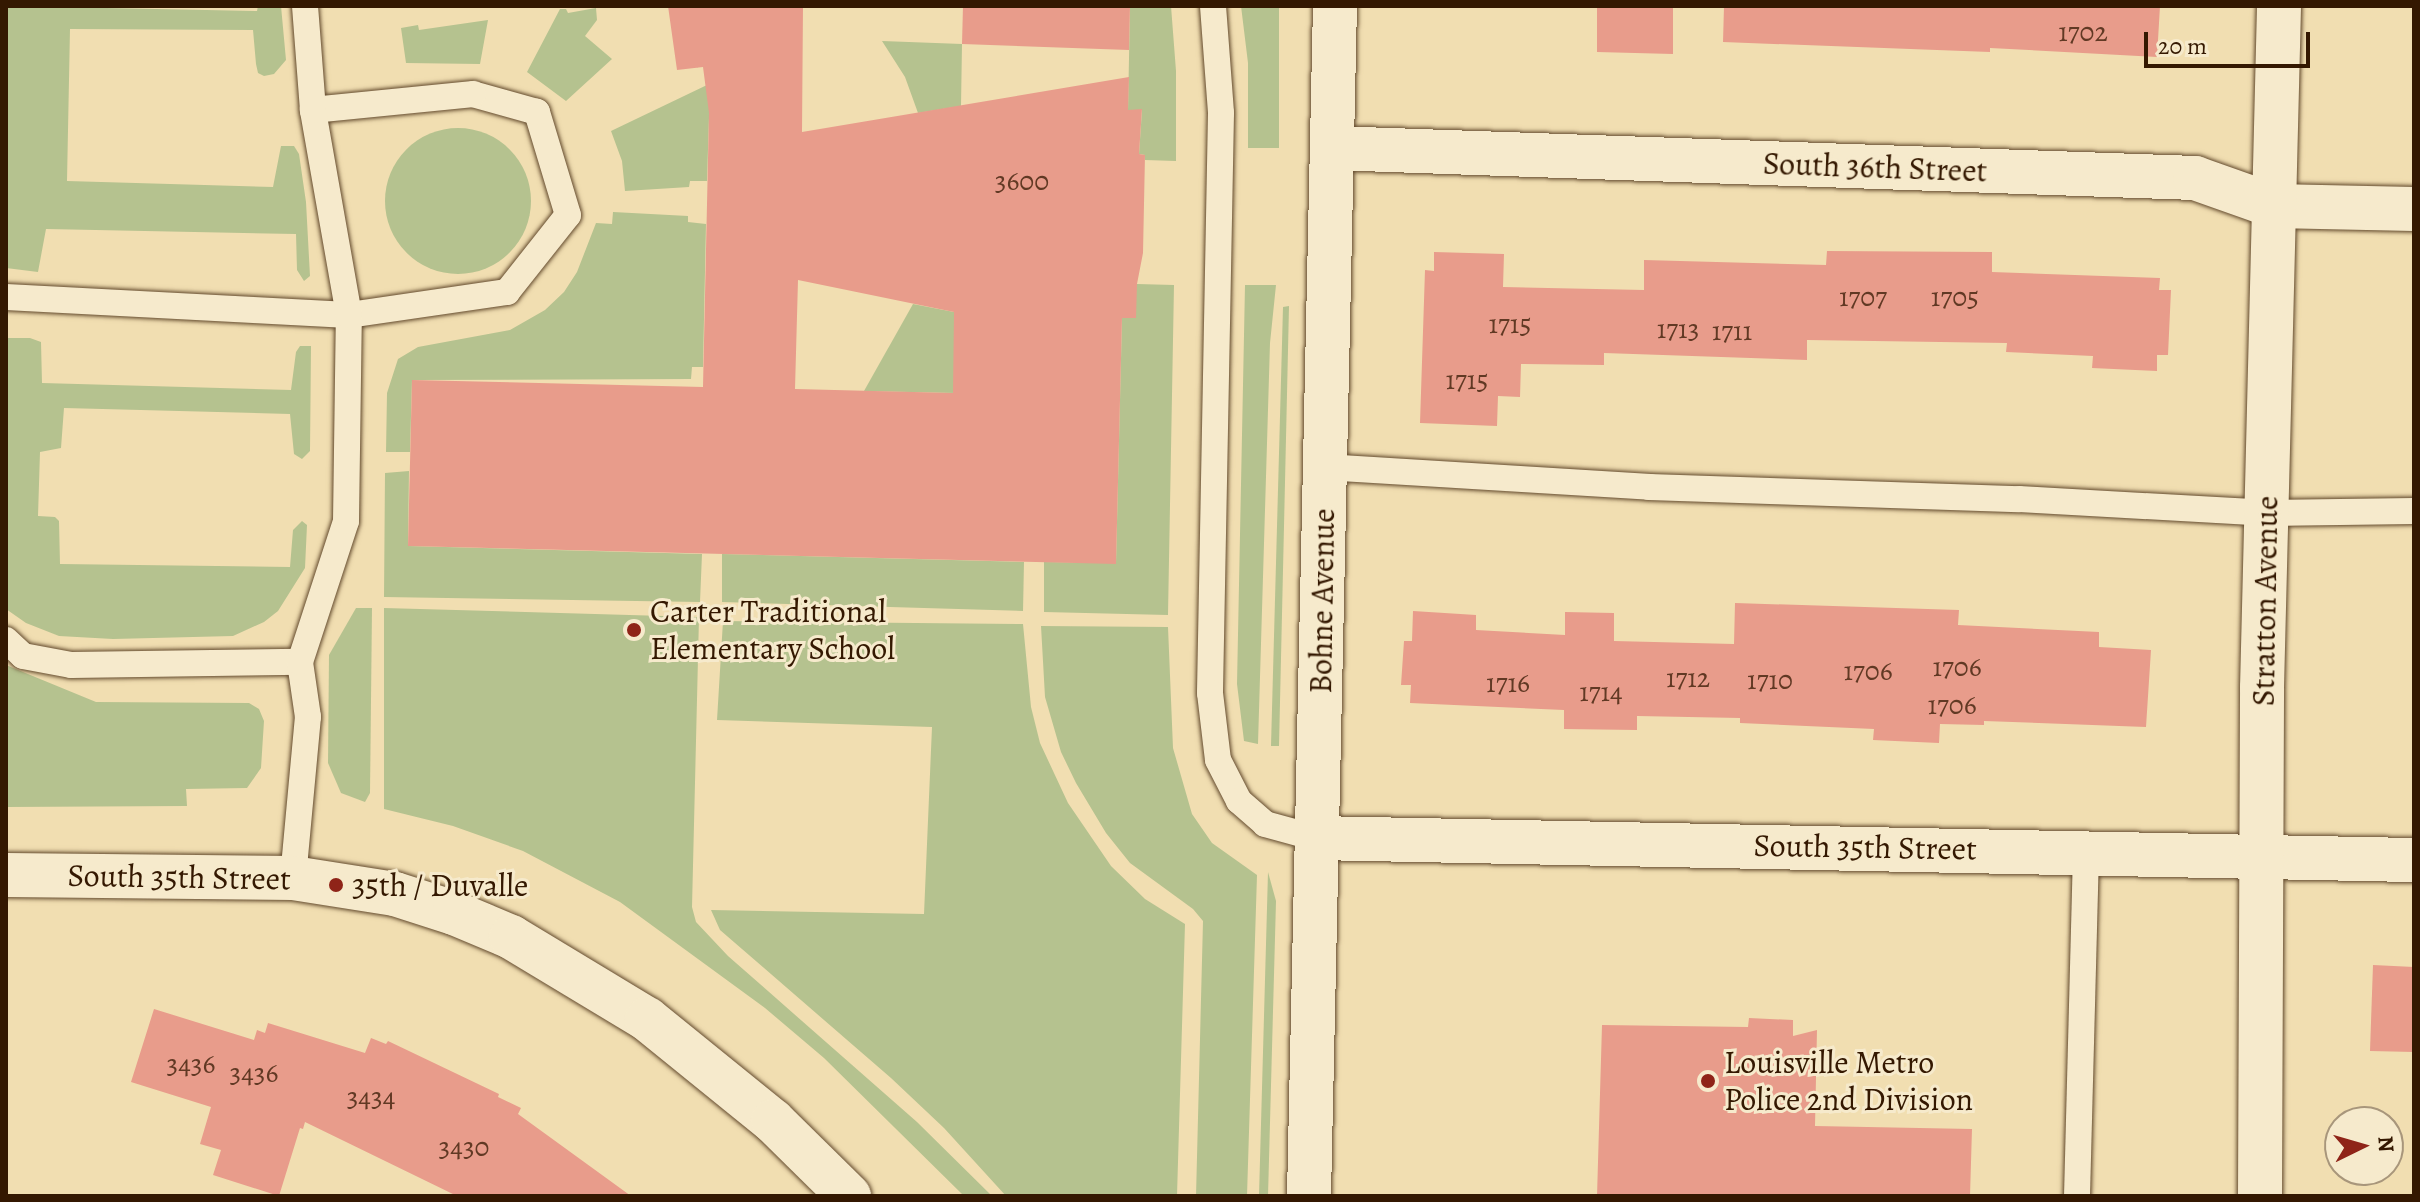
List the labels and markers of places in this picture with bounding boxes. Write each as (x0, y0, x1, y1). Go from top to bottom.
place label: Carter Traditional Elementary School (650, 593, 895, 668)
marker: Carter Traditional Elementary School (625, 621, 643, 639)
place label: 35th / Duvalle (352, 866, 528, 904)
marker: 35th / Duvalle (327, 876, 345, 894)
place label: Louisville Metro Police 2nd Division (1724, 1044, 1973, 1119)
marker: Louisville Metro Police 2nd Division (1699, 1072, 1717, 1090)

